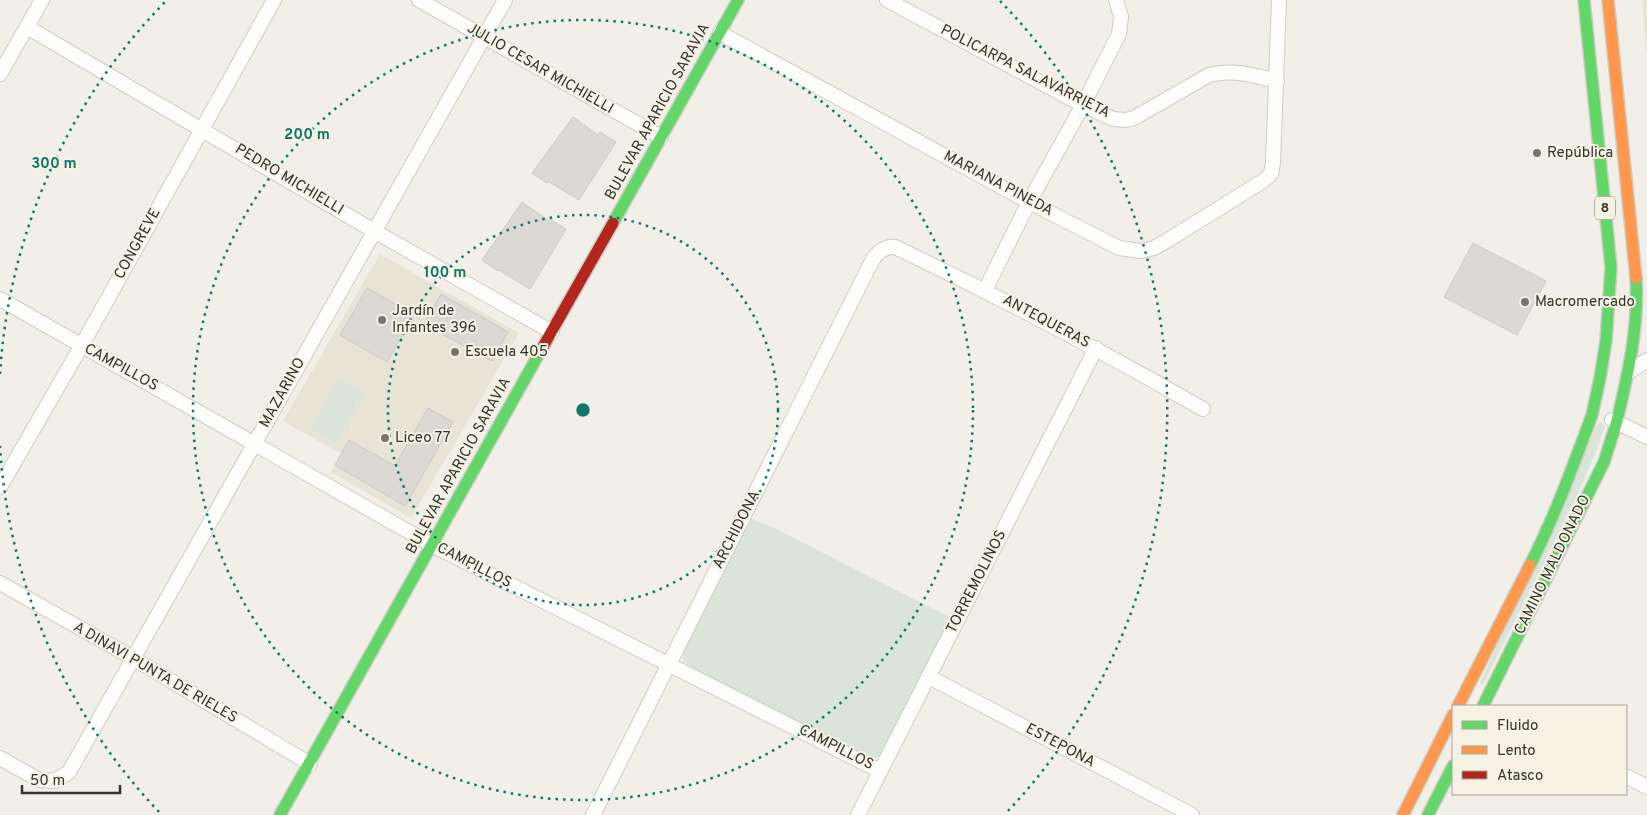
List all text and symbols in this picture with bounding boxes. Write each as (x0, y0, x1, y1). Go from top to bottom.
street label: JULIO CESAR MICHIELLI (463, 19, 617, 119)
street label: BULEVAR APARICIO SARAVIA (601, 20, 715, 204)
street label: POLICARPA SALAVARRIETA (937, 21, 1113, 123)
text: 200 m (284, 126, 330, 145)
street label: PEDRO MICHIELLI (231, 140, 347, 220)
place label: República (1547, 144, 1613, 163)
street label: MARIANA PINEDA (940, 147, 1056, 221)
marker: República (1531, 147, 1543, 159)
text: 300 m (31, 155, 77, 174)
road number: 8 (1595, 197, 1615, 220)
street label: CONGREVE (111, 205, 165, 283)
text: 100 m (424, 264, 466, 283)
street label: ANTEQUERAS (999, 291, 1093, 353)
place label: Macromercado (1535, 293, 1635, 312)
marker: Macromercado (1519, 296, 1531, 308)
place label: Jardín de Infantes 396 (392, 302, 477, 338)
marker: Jardín de Infantes 396 (376, 314, 388, 326)
street label: CAMPILLOS (81, 340, 161, 396)
place label: Escuela 405 (465, 343, 548, 362)
marker: Escuela 405 (449, 346, 461, 358)
street label: MAZARINO (256, 355, 310, 431)
street label: BULEVAR APARICIO SARAVIA (402, 374, 516, 558)
centre of rings (574, 401, 592, 419)
place label: Liceo 77 (395, 429, 451, 448)
marker: Liceo 77 (379, 432, 391, 444)
street label: ARCHIDONA (709, 488, 765, 572)
street label: CAMINO MALDONADO (1511, 492, 1595, 638)
street label: TORREMOLINOS (943, 527, 1011, 637)
street label: CAMPILLOS (433, 539, 515, 593)
street label: A DINAVI PUNTA DE RIELES (70, 618, 240, 728)
legend (1452, 705, 1627, 795)
text: Fluido (1497, 717, 1538, 736)
street label: ESTEPONA (1022, 720, 1098, 772)
street label: CAMPILLOS (795, 721, 877, 775)
text: Lento (1497, 742, 1536, 761)
scale bar (22, 762, 120, 794)
text: Atasco (1497, 767, 1543, 786)
text: 50 m (30, 772, 65, 791)

